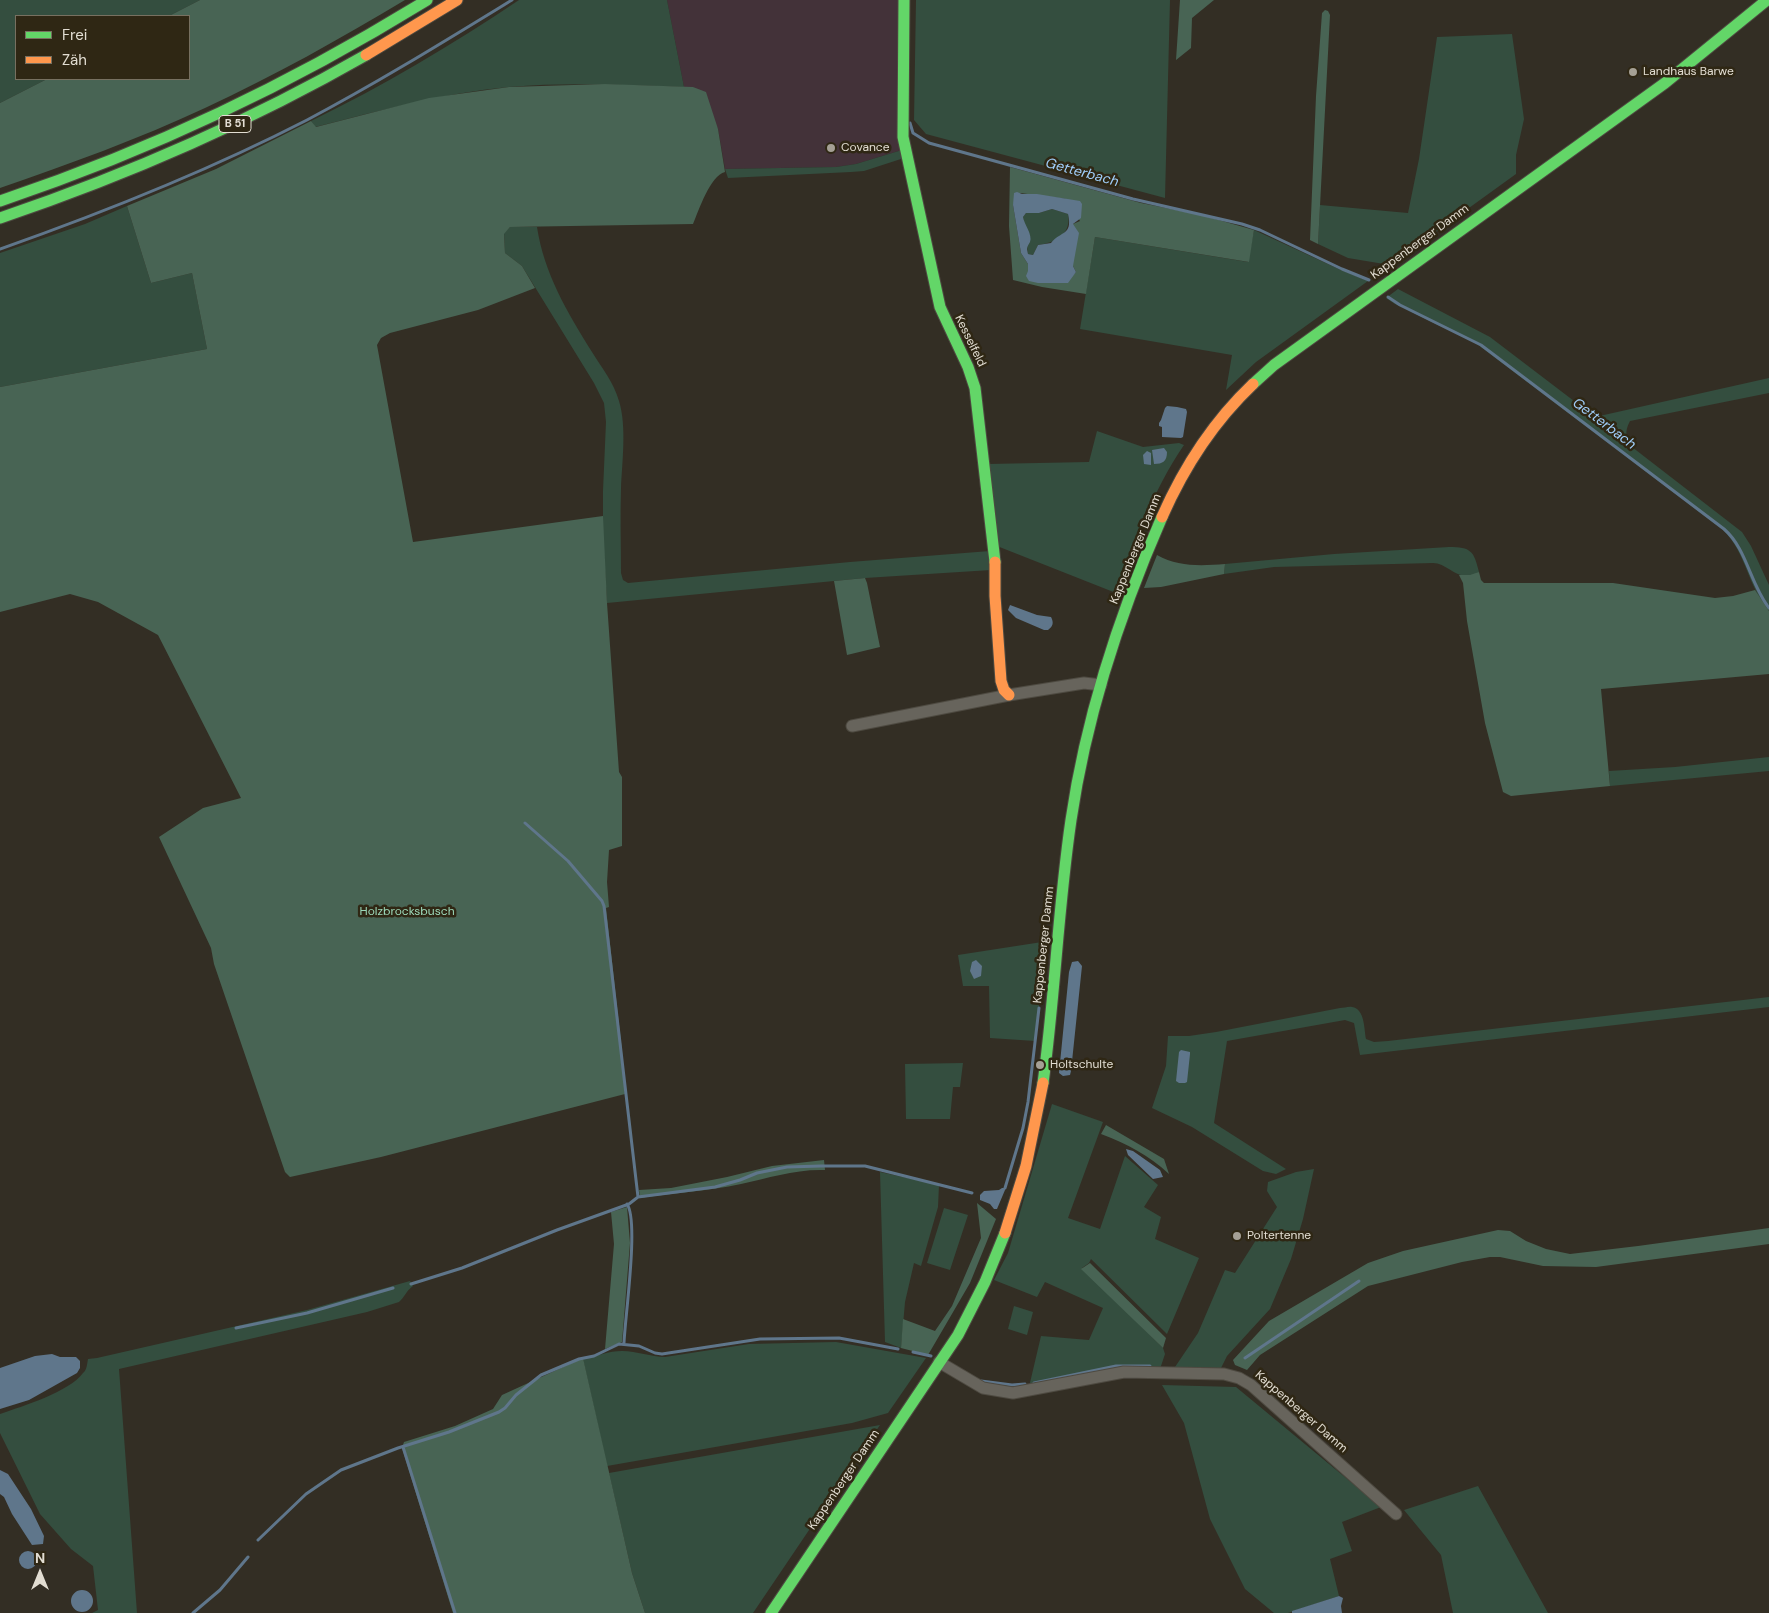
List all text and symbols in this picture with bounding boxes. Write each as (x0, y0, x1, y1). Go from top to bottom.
legend (15, 15, 190, 80)
text: Frei (62, 25, 87, 45)
text: Zäh (62, 50, 87, 70)
place label: Landhaus Barwe (1643, 65, 1734, 79)
marker: Landhaus Barwe (1627, 66, 1639, 78)
road number: B 51 (219, 116, 251, 132)
place label: Covance (841, 141, 890, 155)
marker: Covance (825, 142, 837, 154)
water label: Getterbach (1044, 155, 1120, 191)
street label: Kappenberger Damm (1368, 202, 1472, 282)
street label: Kesselfeld (951, 313, 989, 369)
water label: Getterbach (1569, 395, 1639, 453)
street label: Kappenberger Damm (1107, 492, 1165, 606)
street label: Kappenberger Damm (1031, 886, 1057, 1004)
park label: Holzbrocksbusch (359, 905, 455, 919)
place label: Holtschulte (1050, 1058, 1113, 1072)
marker: Holtschulte (1034, 1059, 1046, 1071)
place label: Poltertenne (1247, 1229, 1311, 1243)
marker: Poltertenne (1231, 1230, 1243, 1242)
street label: Kappenberger Damm (1252, 1368, 1350, 1456)
street label: Kappenberger Damm (805, 1427, 883, 1533)
north arrow (15, 1548, 65, 1598)
text: N (35, 1549, 45, 1567)

